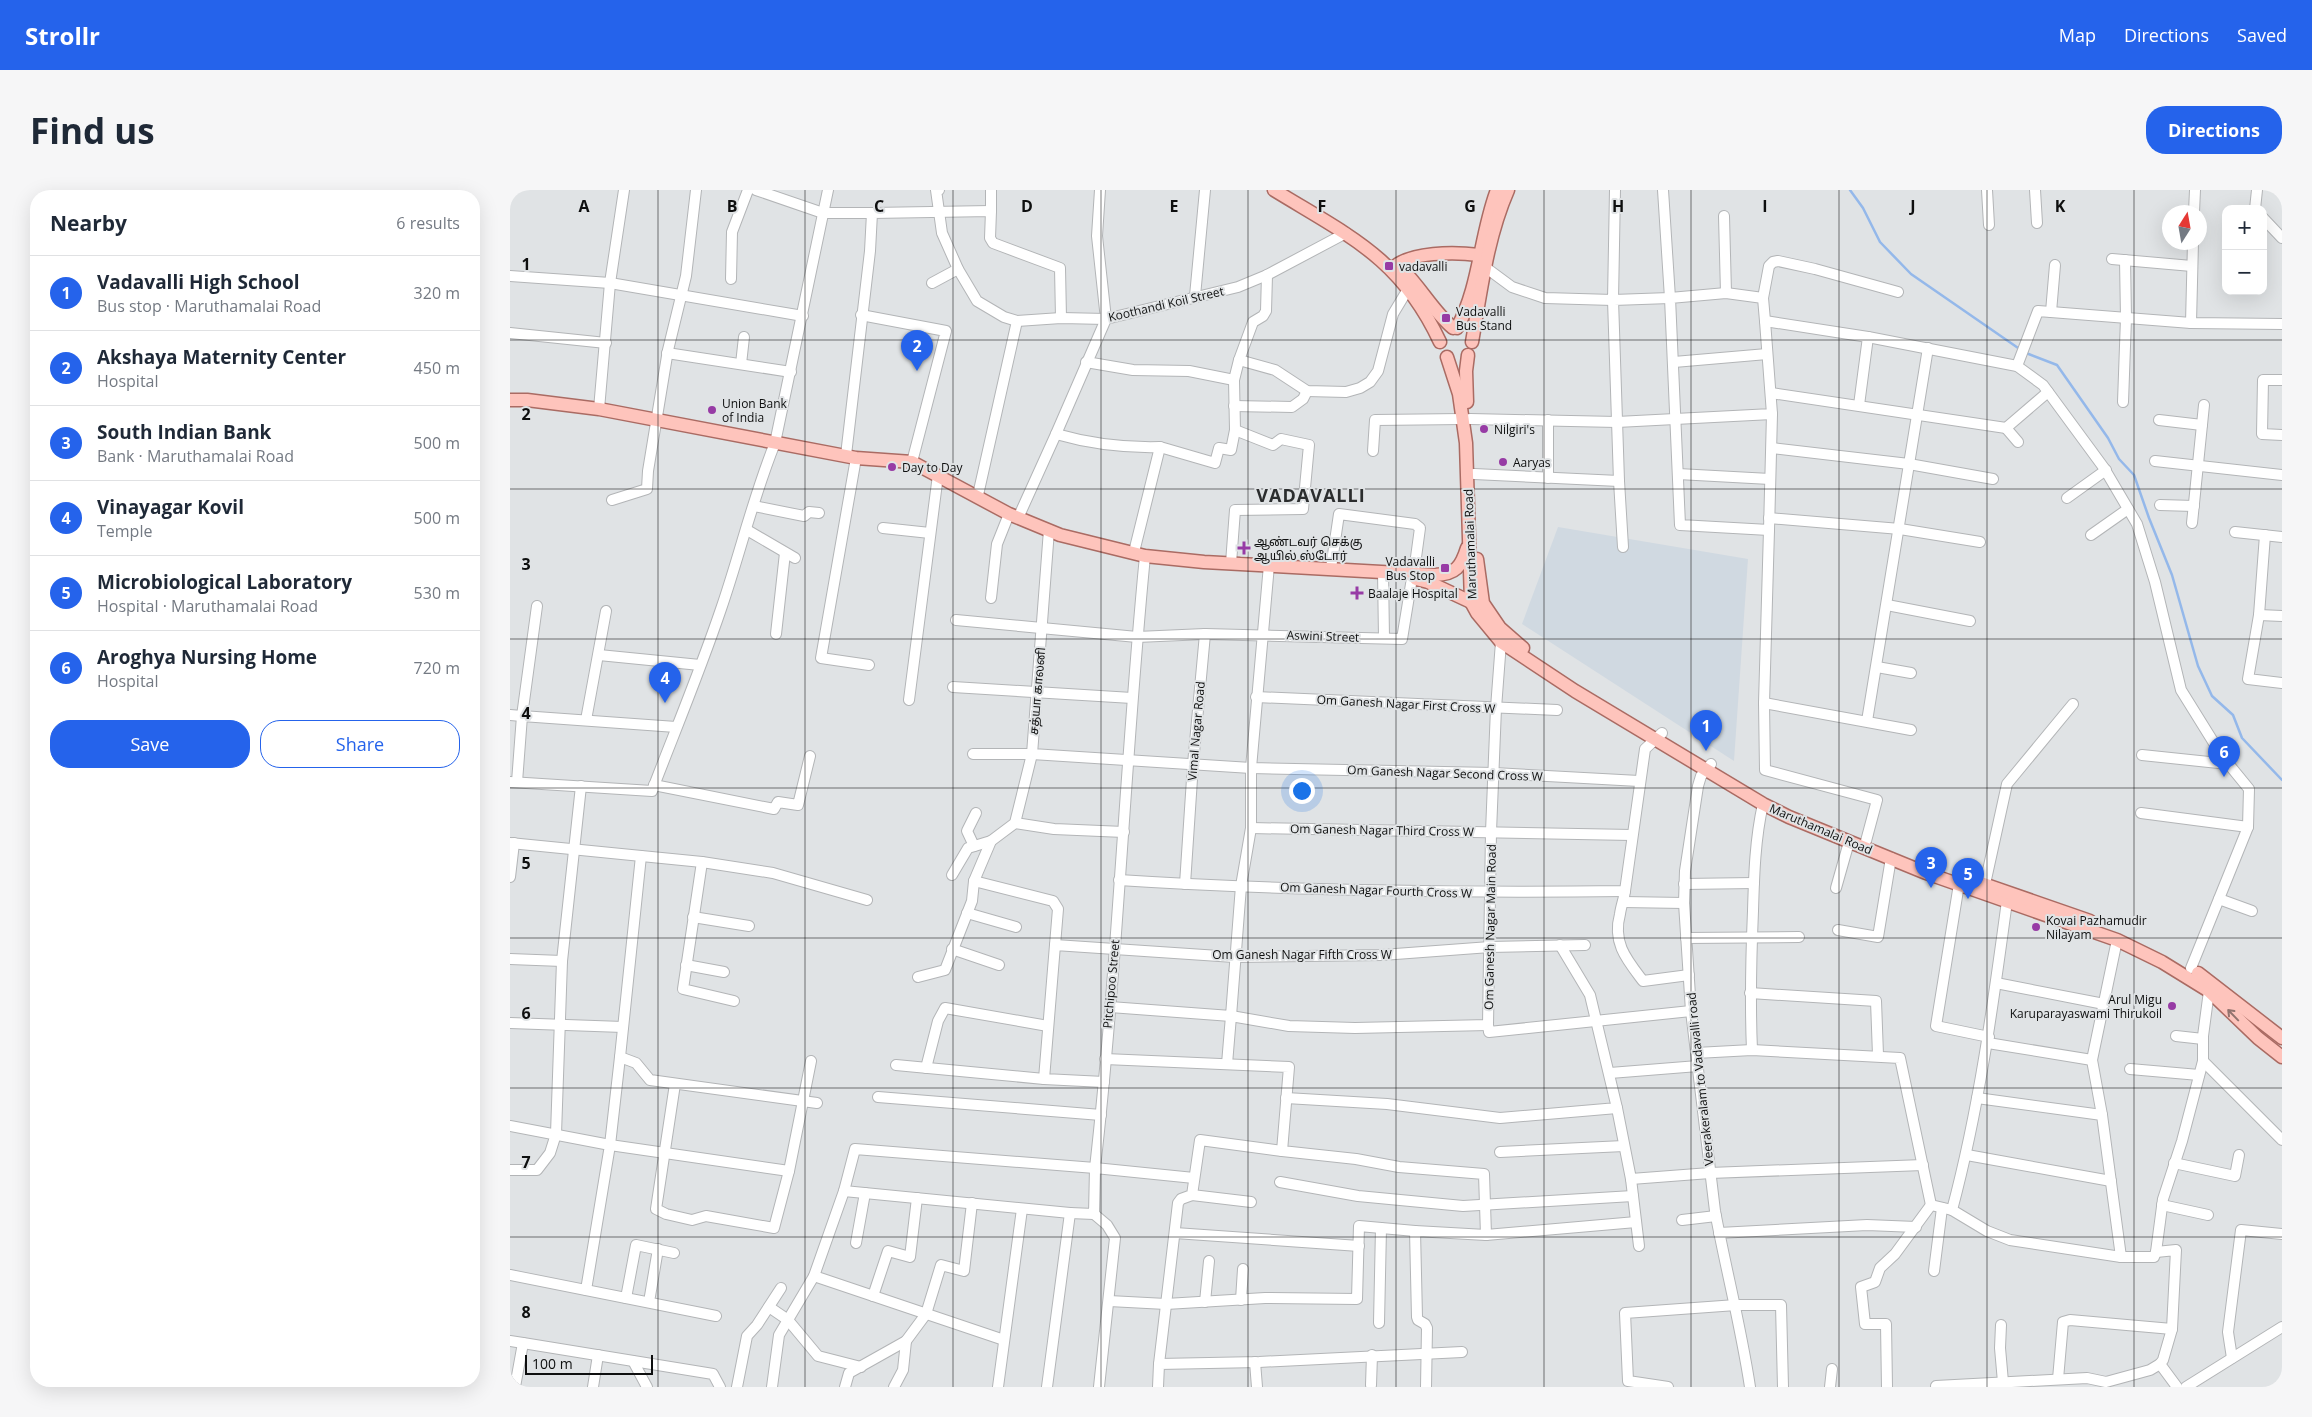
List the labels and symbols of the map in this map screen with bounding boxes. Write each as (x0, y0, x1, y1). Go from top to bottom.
text: A (578, 195, 590, 217)
text: B (727, 195, 737, 217)
text: C (874, 195, 884, 217)
text: D (1021, 195, 1033, 217)
text: E (1170, 195, 1179, 217)
text: F (1318, 195, 1326, 217)
text: G (1464, 195, 1476, 217)
text: H (1612, 195, 1624, 217)
text: I (1762, 195, 1768, 217)
text: J (1908, 195, 1916, 217)
text: K (2055, 195, 2066, 217)
north arrow (2162, 205, 2207, 250)
text: 1 (521, 253, 531, 275)
place label: vadavalli (1399, 258, 1447, 275)
marker: vadavalli (1383, 260, 1395, 272)
street label: Koothandi Koil Street (1107, 282, 1225, 326)
place label: Vadavalli Bus Stand (1456, 303, 1512, 334)
marker: Vadavalli Bus Stand (1440, 312, 1452, 324)
pin: 2 (901, 330, 933, 371)
place label: Union Bank of India (722, 395, 788, 426)
text: 2 (521, 403, 531, 425)
marker: Union Bank of India (706, 404, 718, 416)
place label: Nilgiri's (1494, 421, 1535, 438)
marker: Nilgiri's (1478, 423, 1490, 435)
place label: Aaryas (1513, 454, 1551, 471)
marker: Aaryas (1497, 456, 1509, 468)
place label: Day to Day (902, 459, 963, 476)
marker: Day to Day (886, 461, 898, 473)
district label: VADAVALLI (1256, 483, 1366, 507)
street label: Maruthamalai Road (1460, 489, 1480, 599)
place label: ஆண்டவர் செக்கு ஆயில் ஸ்டோர் (1254, 533, 1363, 564)
marker: ஆண்டவர் செக்கு ஆயில் ஸ்டோர் (1238, 542, 1250, 554)
text: 3 (521, 553, 531, 575)
place label: Vadavalli Bus Stop (1385, 553, 1435, 584)
marker: Vadavalli Bus Stop (1439, 562, 1451, 574)
place label: Baalaje Hospital (1368, 585, 1458, 602)
marker: Baalaje Hospital (1350, 586, 1364, 600)
street label: Aswini Street (1286, 626, 1360, 646)
street label: சத்யா காலனி (1025, 646, 1049, 736)
pin: 4 (649, 662, 681, 703)
street label: Vimal Nagar Road (1183, 681, 1209, 781)
street label: Om Ganesh Nagar First Cross W (1316, 691, 1496, 717)
text: 4 (521, 702, 531, 724)
pin: 1 (1690, 710, 1722, 751)
pin: 6 (2208, 736, 2240, 777)
street label: Om Ganesh Nagar Second Cross W (1347, 761, 1543, 785)
your location (1289, 778, 1315, 804)
street label: Maruthamalai Road (1767, 800, 1875, 858)
street label: Om Ganesh Nagar Third Cross W (1290, 820, 1474, 840)
street label: Om Ganesh Nagar Main Road (1480, 844, 1500, 1010)
pin: 3 (1915, 847, 1947, 888)
text: 5 (521, 852, 531, 874)
pin: 5 (1952, 858, 1984, 899)
street label: Om Ganesh Nagar Fourth Cross W (1280, 878, 1472, 902)
place label: Kovai Pazhamudir Nilayam (2046, 912, 2147, 943)
marker: Kovai Pazhamudir Nilayam (2030, 921, 2042, 933)
street label: Pitchipoo Street (1099, 939, 1123, 1029)
street label: Om Ganesh Nagar Fifth Cross W (1212, 946, 1392, 963)
street label: Veerakeralam to Vadavalli road (1682, 991, 1718, 1167)
place label: Arul Migu Karuparayaswami Thirukoil (2010, 991, 2162, 1022)
marker: Arul Migu Karuparayaswami Thirukoil (2166, 1000, 2178, 1012)
text: 6 (521, 1002, 531, 1024)
one-way arrow (2227, 1009, 2240, 1021)
text: 7 (521, 1151, 531, 1173)
text: 8 (521, 1301, 531, 1323)
scale bar (525, 1352, 652, 1375)

